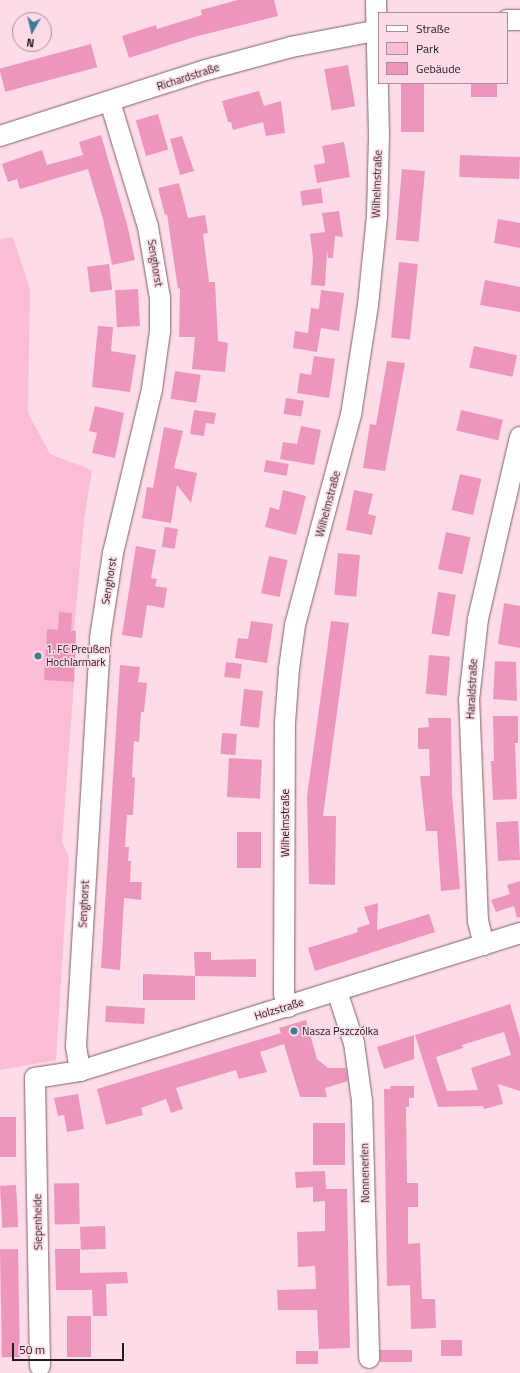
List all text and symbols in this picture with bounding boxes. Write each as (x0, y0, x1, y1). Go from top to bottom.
north arrow (12, 12, 52, 52)
legend (378, 12, 508, 84)
text: Straße (416, 19, 450, 38)
text: N (26, 34, 35, 51)
text: Park (416, 39, 439, 58)
text: Gebäude (416, 59, 461, 78)
street label: Richardstraße (155, 61, 221, 93)
street label: Wilhelmstraße (369, 150, 385, 218)
street label: Senghorst (145, 238, 165, 288)
street label: Wilhelmstraße (313, 469, 343, 539)
street label: Senghorst (99, 556, 119, 606)
place label: 1. FC Preußen Hochlarmark (46, 643, 110, 669)
marker: 1. FC Preußen Hochlarmark (33, 651, 43, 661)
street label: Haraldstraße (464, 658, 480, 720)
street label: Wilhelmstraße (278, 789, 292, 857)
street label: Senghorst (76, 880, 92, 928)
street label: Holzstraße (253, 995, 305, 1023)
place label: Nasza Pszczólka (302, 1024, 378, 1038)
marker: Nasza Pszczólka (289, 1026, 299, 1036)
street label: Nonnenerlen (358, 1143, 372, 1203)
street label: Siepenheide (31, 1194, 45, 1250)
scale bar (14, 1335, 126, 1361)
text: 50 m (19, 1340, 45, 1359)

